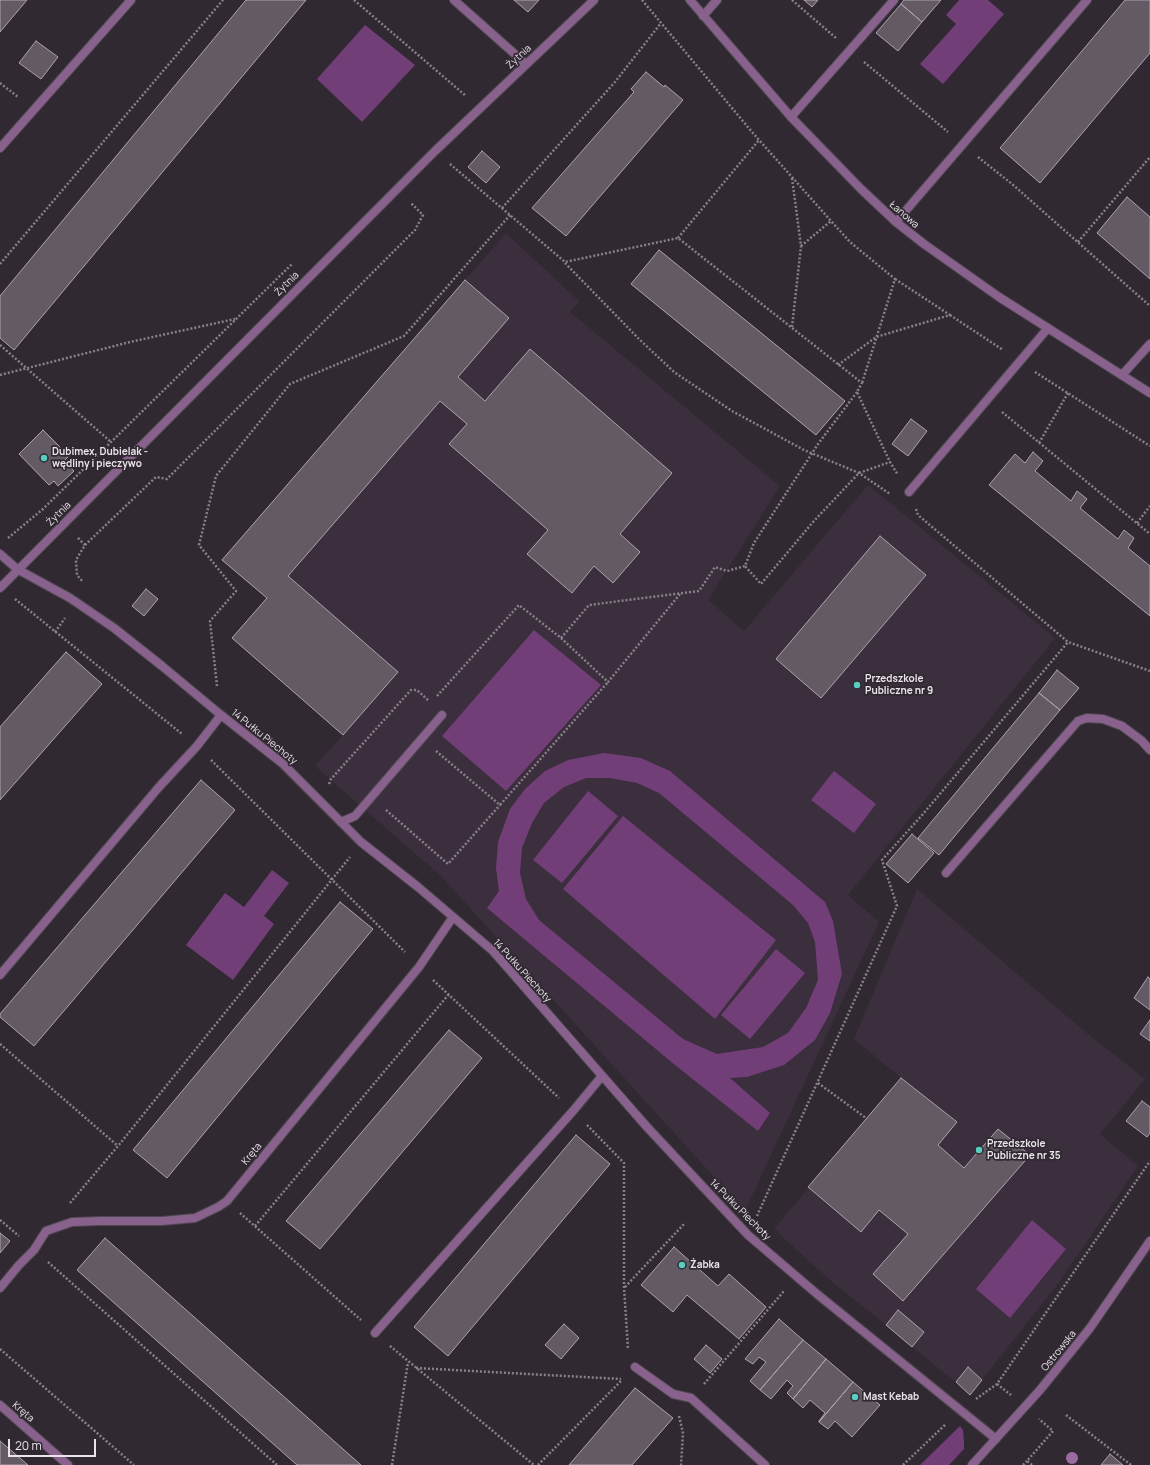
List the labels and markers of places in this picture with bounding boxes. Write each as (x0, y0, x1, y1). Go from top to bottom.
place label: Dubimex, Dubielak - wędliny i pieczywo (52, 446, 148, 470)
marker: Dubimex, Dubielak - wędliny i pieczywo (39, 453, 49, 463)
place label: Przedszkole Publiczne nr 9 (865, 673, 933, 696)
marker: Przedszkole Publiczne nr 9 (852, 680, 862, 690)
place label: Przedszkole Publiczne nr 35 (987, 1138, 1061, 1162)
marker: Przedszkole Publiczne nr 35 (974, 1145, 984, 1155)
place label: Żabka (690, 1259, 720, 1271)
marker: Żabka (677, 1260, 687, 1270)
place label: Mast Kebab (863, 1391, 919, 1403)
marker: Mast Kebab (850, 1392, 860, 1402)

